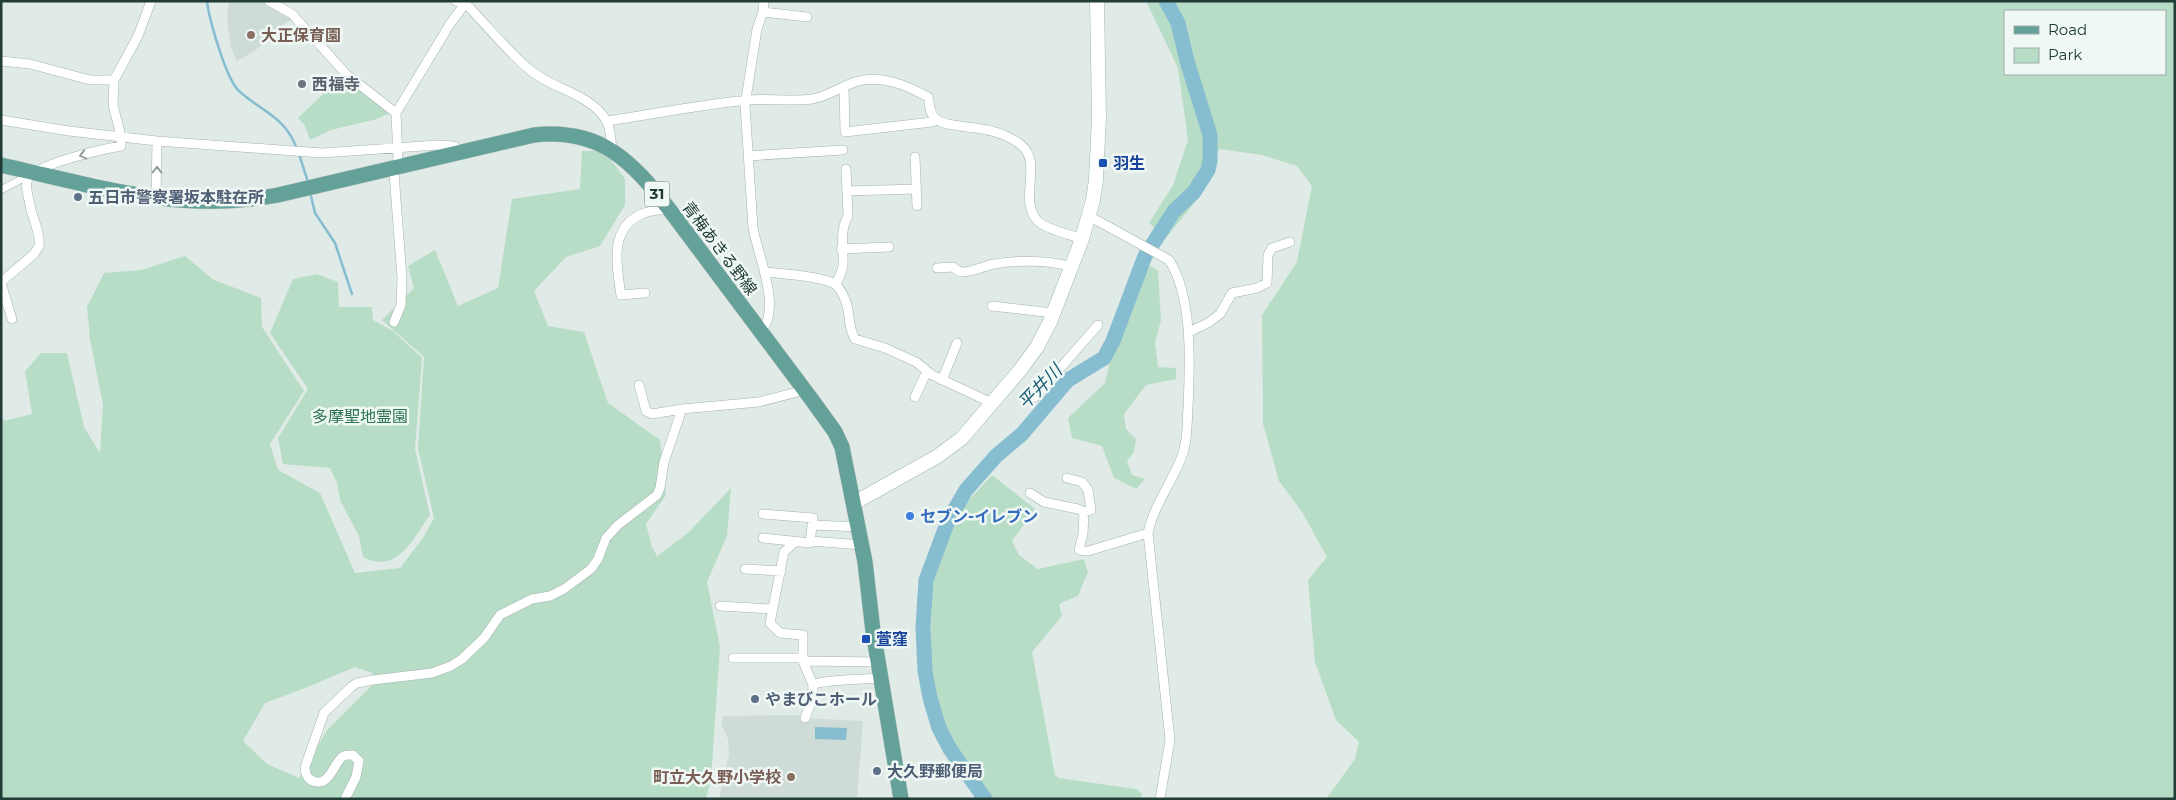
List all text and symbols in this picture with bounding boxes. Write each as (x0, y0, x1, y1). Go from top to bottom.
legend (2004, 10, 2166, 75)
text: Road (2048, 20, 2087, 39)
place label: 大正保育園 (261, 26, 341, 45)
marker: 大正保育園 (245, 29, 257, 41)
text: Park (2048, 45, 2082, 64)
place label: 西福寺 (312, 75, 360, 94)
marker: 西福寺 (296, 78, 308, 90)
one-way arrow (80, 149, 88, 159)
place label: 羽生 (1113, 154, 1145, 173)
marker: 羽生 (1097, 157, 1109, 169)
one-way arrow (151, 165, 162, 173)
road number: 31 (644, 182, 670, 206)
place label: 五日市警察署坂本駐在所 (88, 188, 264, 207)
marker: 五日市警察署坂本駐在所 (72, 191, 84, 203)
street label: 青梅あきる野線 (678, 198, 761, 299)
water label: 平井川 (1013, 358, 1068, 414)
park label: 多摩聖地霊園 (312, 407, 408, 426)
place label: セブン-イレブン (920, 507, 1038, 526)
marker: セブン-イレブン (904, 510, 916, 522)
place label: 萱窪 (876, 630, 908, 649)
marker: 萱窪 (860, 633, 872, 645)
place label: やまびこホール (765, 690, 877, 709)
marker: やまびこホール (749, 693, 761, 705)
place label: 大久野郵便局 (887, 762, 983, 781)
marker: 大久野郵便局 (871, 765, 883, 777)
place label: 町立大久野小学校 (653, 768, 781, 787)
marker: 町立大久野小学校 (785, 771, 797, 783)

